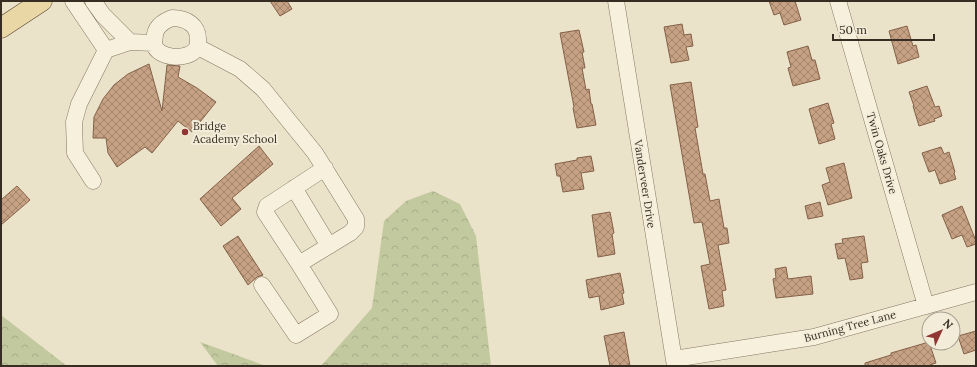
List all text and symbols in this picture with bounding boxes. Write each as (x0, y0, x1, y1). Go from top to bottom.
scale bar (833, 16, 934, 42)
text: 50 m (839, 22, 867, 37)
street label: Twin Oaks Drive (864, 111, 900, 195)
place label: Bridge Academy School (192, 119, 277, 146)
marker: Bridge Academy School (180, 127, 190, 137)
street label: Vanderveer Drive (631, 138, 659, 229)
street label: Burning Tree Lane (802, 307, 898, 345)
north arrow (921, 311, 961, 351)
text: N (940, 316, 957, 332)

